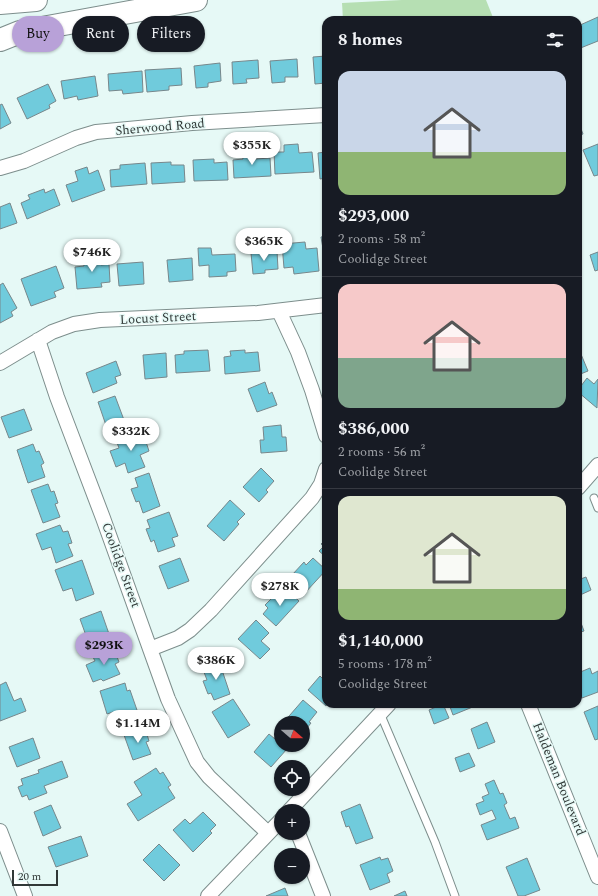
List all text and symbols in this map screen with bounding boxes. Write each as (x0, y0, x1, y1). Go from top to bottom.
chip: Buy (12, 16, 64, 52)
chip: Rent (72, 16, 129, 52)
chip: Filters (137, 16, 205, 52)
text: 8 homes (338, 27, 403, 53)
icon: filters (544, 29, 566, 51)
icon: home (416, 97, 488, 169)
street label: Sherwood Road (114, 113, 206, 141)
pin: $355K (224, 132, 280, 166)
text: $355K (232, 135, 272, 155)
text: $293,000 (338, 203, 409, 229)
pin: $365K (236, 228, 292, 262)
text: 2 rooms · 58 m² (338, 229, 425, 249)
text: $365K (244, 231, 284, 251)
pin: $746K (64, 239, 120, 273)
text: $746K (72, 242, 112, 262)
text: Coolidge Street (338, 249, 427, 269)
street label: Locust Street (119, 306, 197, 330)
icon: home (416, 310, 488, 382)
text: $386,000 (338, 416, 409, 442)
pin: $332K (103, 418, 159, 452)
text: $332K (111, 421, 151, 441)
text: 2 rooms · 56 m² (338, 442, 425, 462)
text: Coolidge Street (338, 462, 427, 482)
street label: Coolidge Street (96, 520, 146, 611)
icon: home (416, 522, 488, 594)
pin: $278K (252, 573, 308, 607)
text: $278K (260, 576, 300, 596)
text: $1,140,000 (338, 628, 423, 654)
pin: $293K (76, 632, 132, 666)
text: $293K (84, 635, 124, 655)
pin: $386K (188, 647, 244, 681)
text: $386K (196, 650, 236, 670)
text: 5 rooms · 178 m² (338, 654, 432, 674)
text: Coolidge Street (338, 674, 427, 694)
pin: $1.14M (105, 710, 171, 744)
text: $1.14M (115, 713, 161, 733)
north arrow (274, 716, 310, 752)
map controls (274, 716, 310, 884)
street label: Haldeman Boulevard (527, 719, 591, 839)
button: locate (274, 760, 310, 796)
button: + (274, 804, 310, 840)
button: − (274, 848, 310, 884)
scale bar (12, 868, 58, 887)
text: 20 m (18, 868, 41, 885)

